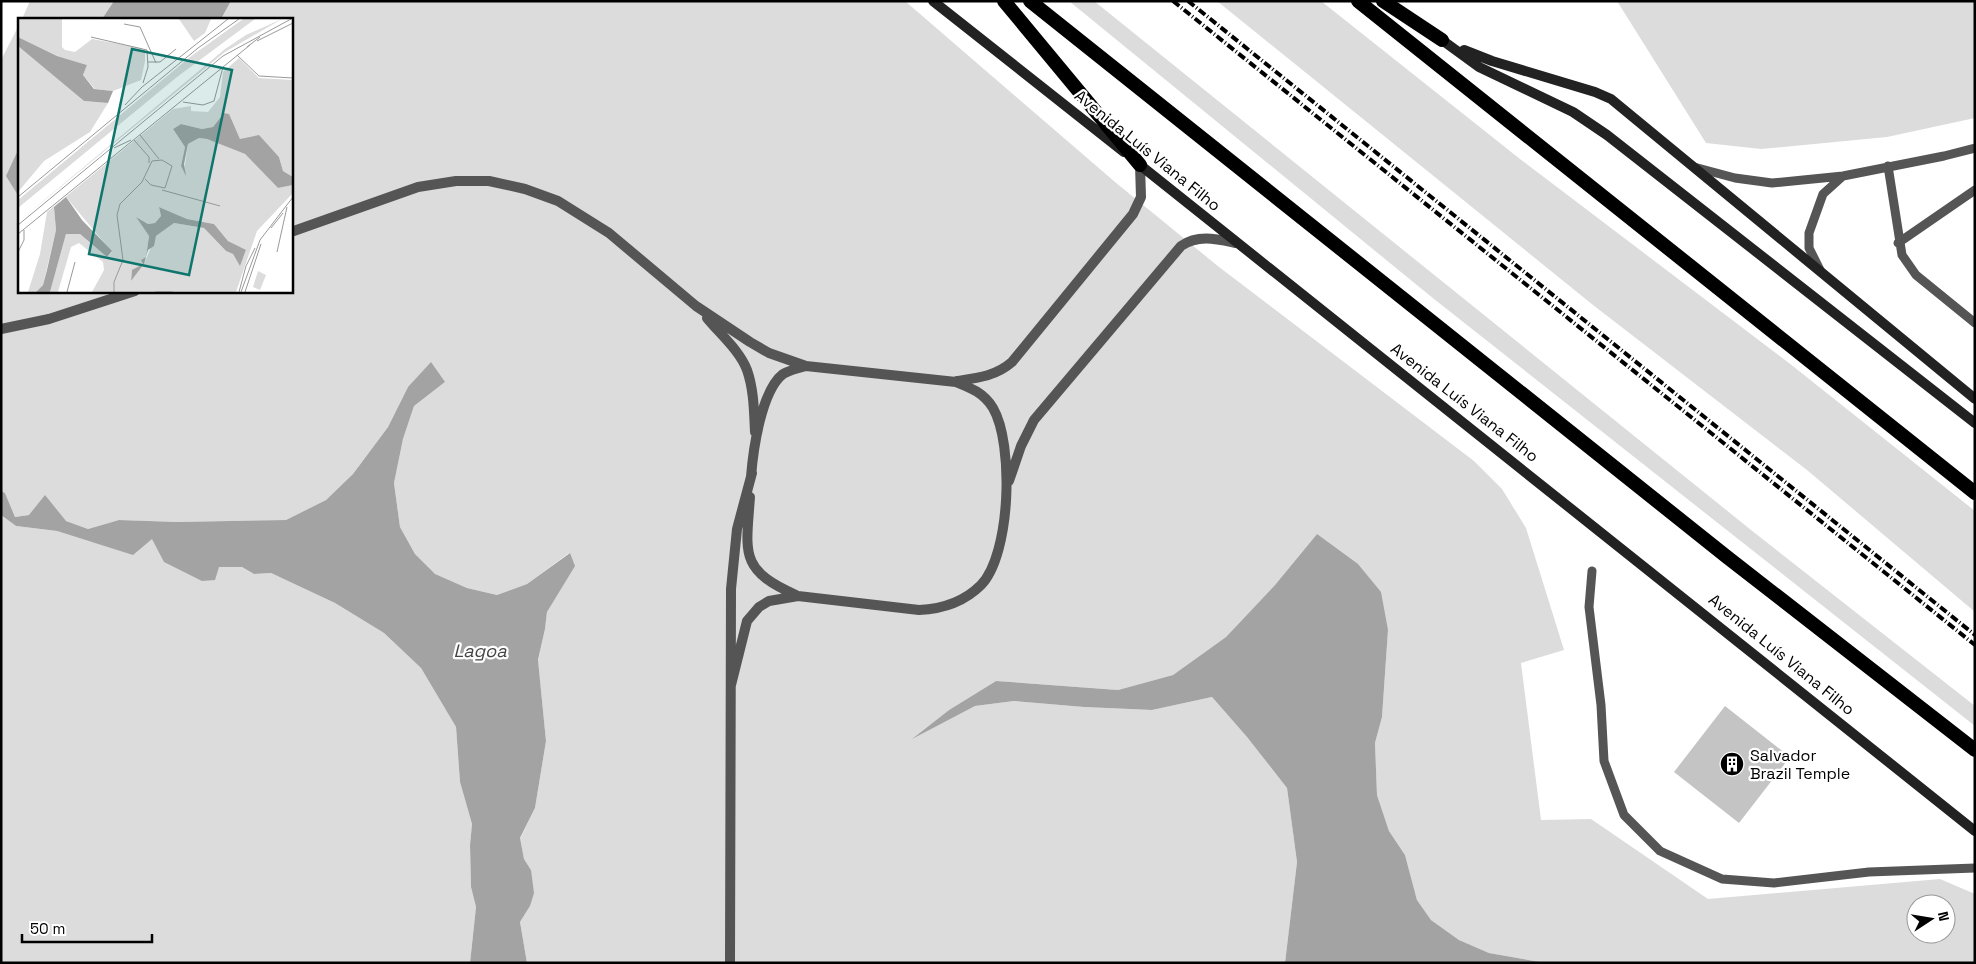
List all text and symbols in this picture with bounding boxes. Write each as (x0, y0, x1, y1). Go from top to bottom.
inset map (18, 18, 292, 292)
street label: Avenida Luís Viana Filho (1070, 85, 1225, 216)
street label: Avenida Luís Viana Filho (1387, 338, 1543, 467)
street label: Avenida Luís Viana Filho (1704, 589, 1859, 720)
water label: Lagoa (454, 639, 507, 662)
place label: Salvador Brazil Temple (1750, 745, 1850, 784)
building icon: Salvador Brazil Temple (1719, 751, 1745, 777)
north arrow (1906, 894, 1956, 944)
text: N (1934, 910, 1953, 923)
scale bar (22, 912, 152, 944)
text: 50 m (30, 919, 65, 938)

